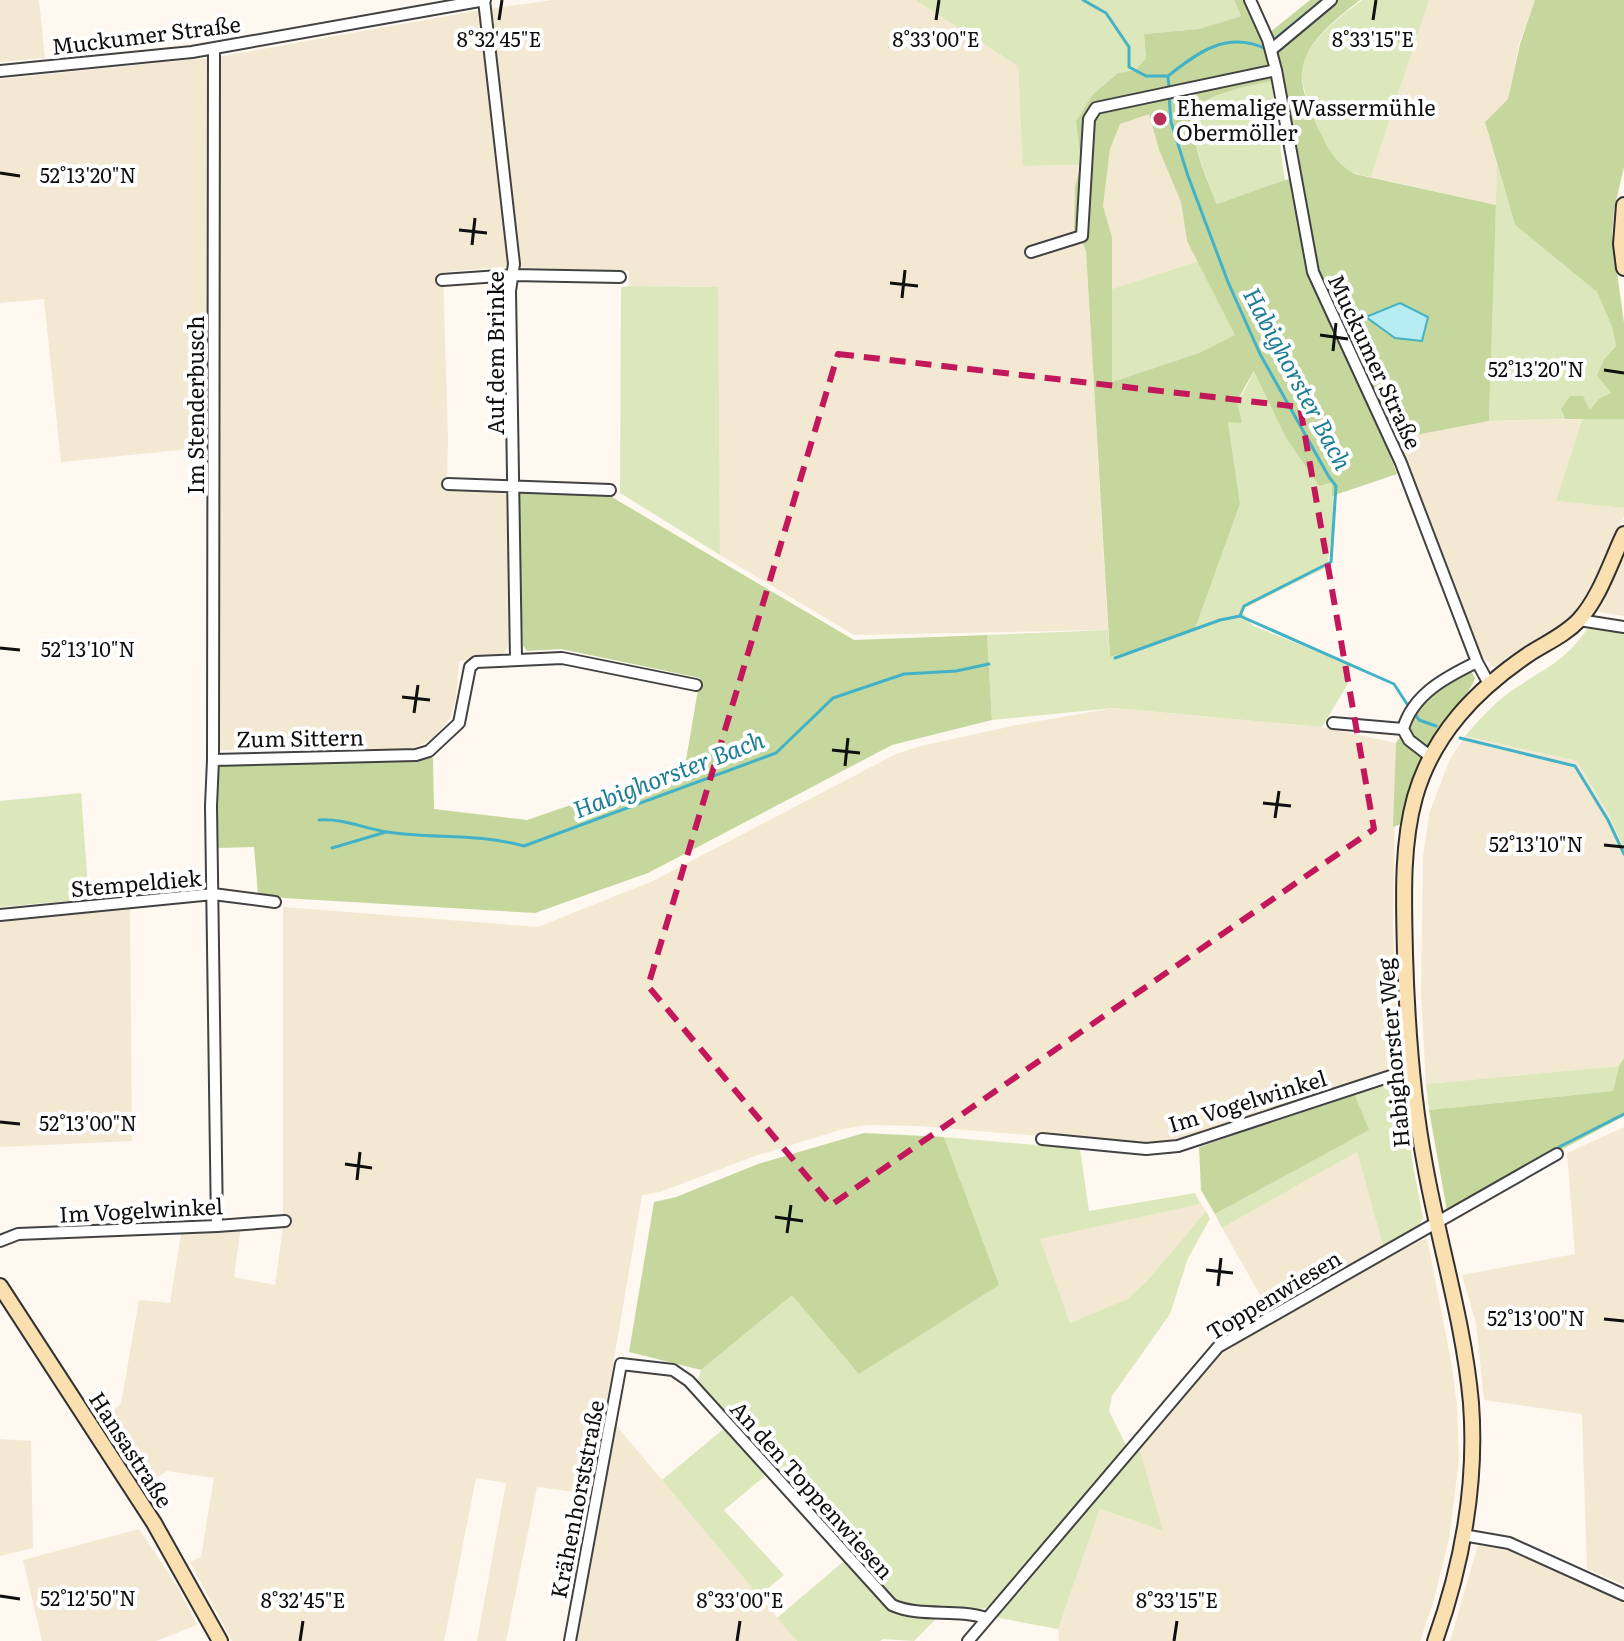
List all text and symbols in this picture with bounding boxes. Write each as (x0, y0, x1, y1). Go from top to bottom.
street label: Muckumer Straße (50, 6, 242, 62)
text: 8°32'45"E (457, 23, 541, 53)
text: 8°33'00"E (893, 23, 979, 53)
text: 8°33'15"E (1332, 23, 1414, 53)
place label: Ehemalige Wassermühle Obermöller (1176, 90, 1436, 148)
marker: Ehemalige Wassermühle Obermöller (1151, 110, 1169, 128)
text: 52°13'20"N (40, 159, 136, 189)
street label: Muckumer Straße (1321, 268, 1431, 454)
street label: Auf dem Brinke (478, 271, 511, 435)
water label: Habighorster Bach (1236, 281, 1362, 475)
street label: Im Stenderbusch (178, 315, 211, 495)
text: 52°13'20"N (1488, 353, 1584, 383)
text: 52°13'10"N (41, 633, 135, 663)
street label: Zum Sittern (236, 719, 364, 755)
water label: Habighorster Bach (567, 720, 769, 826)
text: 52°13'10"N (1489, 828, 1583, 858)
street label: Stempeldiek (69, 860, 203, 904)
street label: Habighorster Weg (1367, 956, 1417, 1149)
street label: Im Vogelwinkel (1164, 1060, 1330, 1140)
text: 52°13'00"N (39, 1107, 137, 1137)
street label: Im Vogelwinkel (58, 1188, 224, 1230)
street label: Toppenwiesen (1199, 1241, 1347, 1347)
text: 52°13'00"N (1487, 1302, 1585, 1332)
street label: Hansastraße (82, 1384, 182, 1514)
street label: An den Toppenwiesen (724, 1392, 902, 1586)
street label: Krähenhorststraße (541, 1397, 611, 1601)
text: 52°12'50"N (40, 1582, 136, 1612)
text: 8°32'45"E (261, 1584, 345, 1614)
text: 8°33'00"E (697, 1584, 783, 1614)
text: 8°33'15"E (1136, 1584, 1218, 1614)

